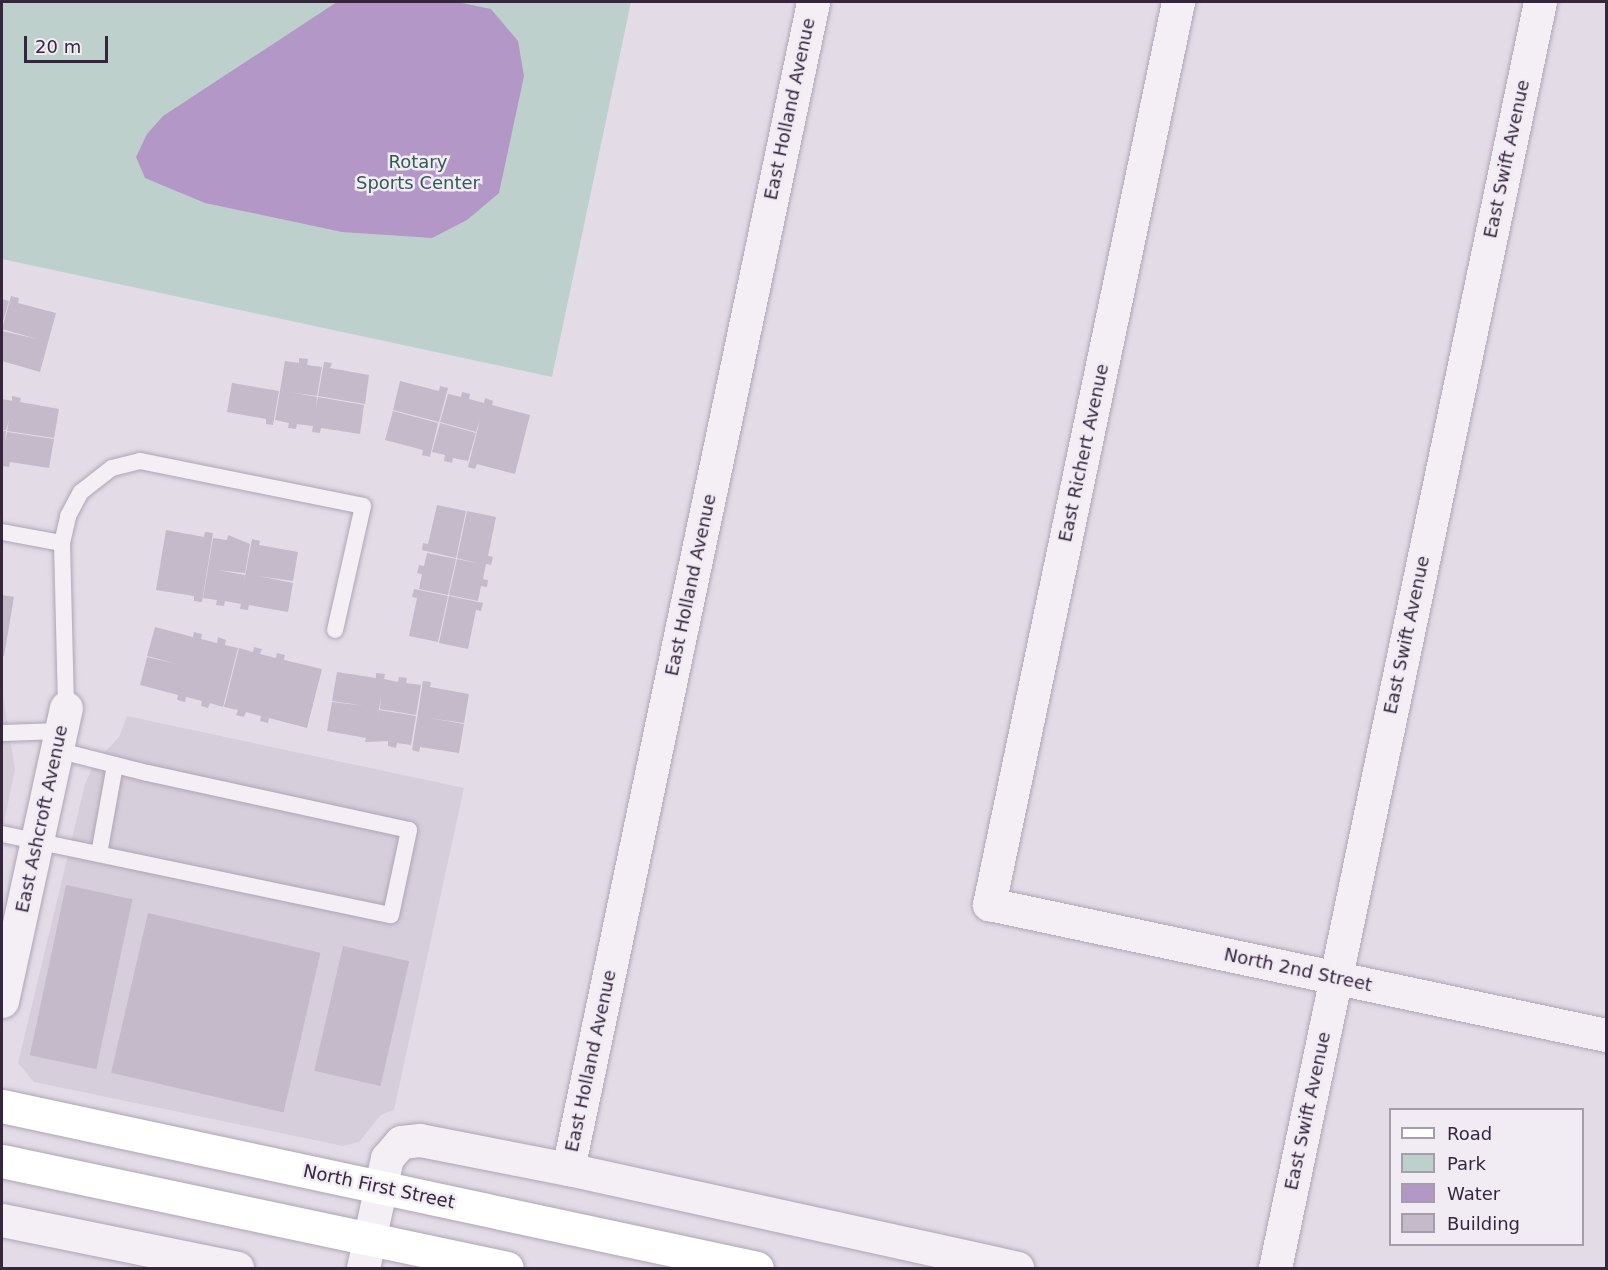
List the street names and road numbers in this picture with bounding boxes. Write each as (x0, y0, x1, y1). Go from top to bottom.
street label: East Holland Avenue (760, 16, 820, 202)
street label: East Swift Avenue (1480, 78, 1534, 240)
street label: East Richert Avenue (1055, 362, 1113, 544)
street label: East Holland Avenue (661, 492, 721, 678)
street label: East Swift Avenue (1380, 554, 1434, 716)
street label: East Ashcroft Avenue (12, 723, 72, 915)
street label: North 2nd Street (1222, 944, 1374, 996)
street label: East Holland Avenue (561, 968, 621, 1154)
street label: East Swift Avenue (1281, 1030, 1335, 1192)
street label: North First Street (301, 1160, 457, 1214)

